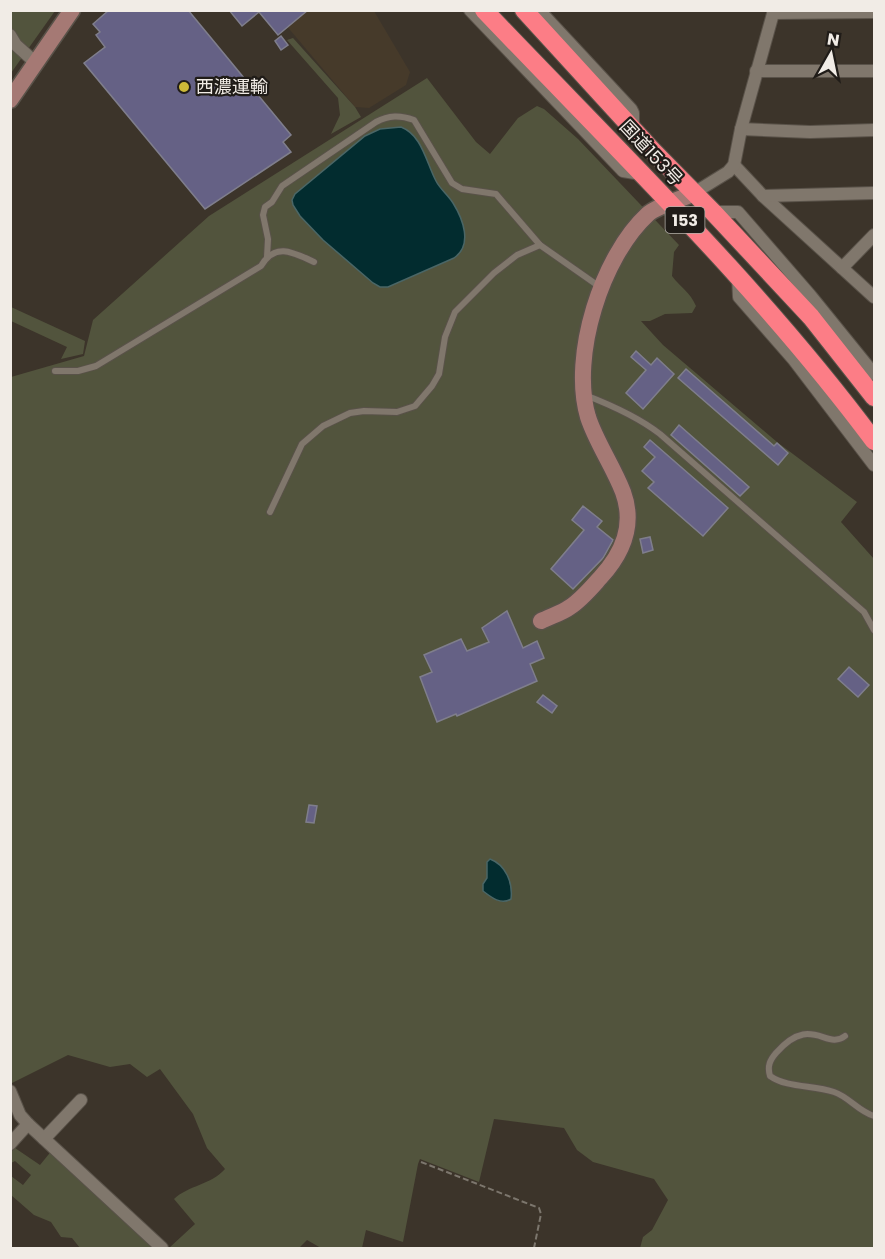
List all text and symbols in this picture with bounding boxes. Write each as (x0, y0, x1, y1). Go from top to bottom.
north arrow (801, 24, 861, 84)
text: N (826, 27, 841, 52)
place label: 西濃運輸 (196, 74, 268, 99)
marker: 西濃運輸 (177, 80, 191, 94)
street label: 国道153号 (614, 114, 688, 191)
road number: 153 (666, 207, 704, 233)

